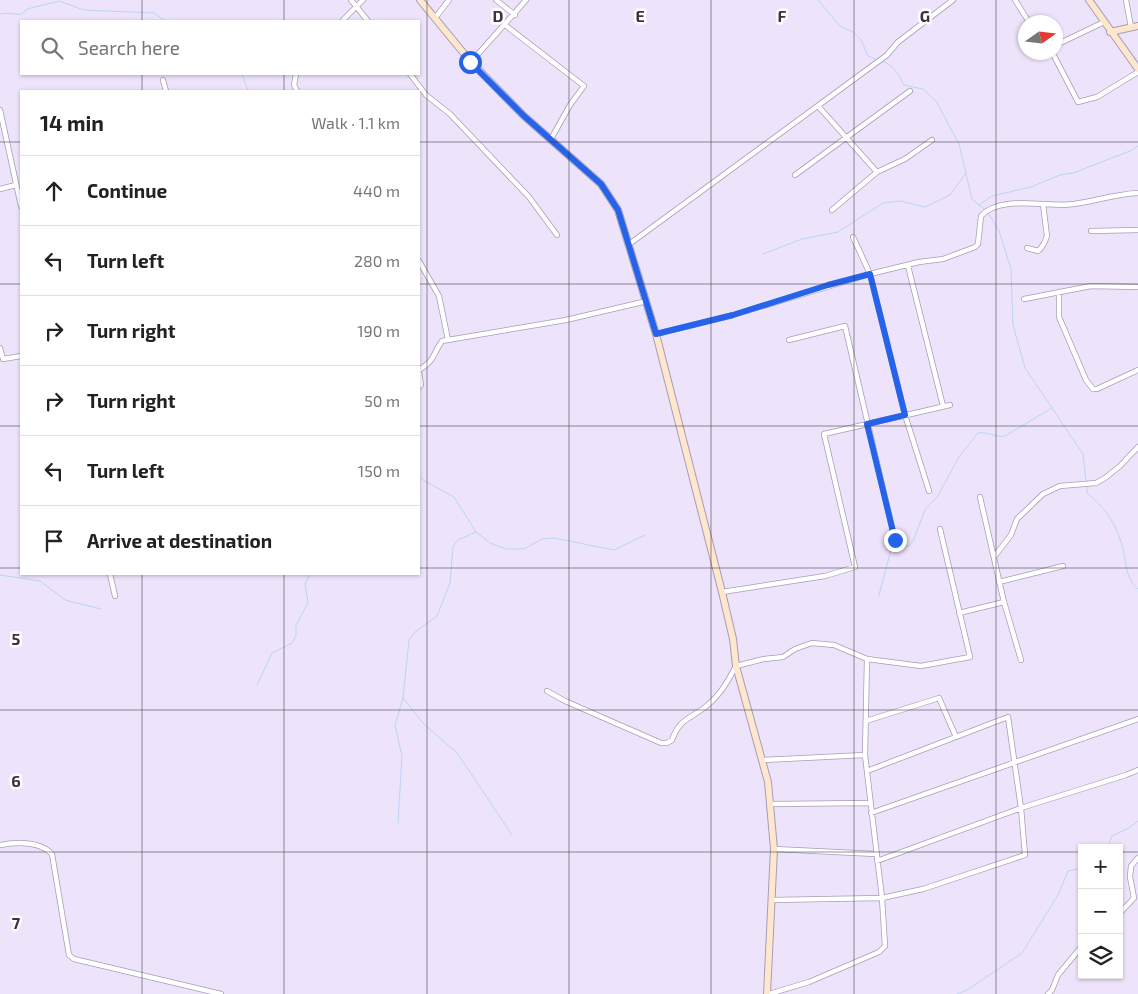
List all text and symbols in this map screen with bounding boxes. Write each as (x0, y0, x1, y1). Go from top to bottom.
text: D (493, 6, 504, 25)
text: E (635, 6, 645, 25)
text: F (778, 6, 787, 25)
text: G (920, 6, 930, 25)
north arrow (1018, 15, 1063, 60)
search box (20, 20, 420, 75)
icon: search (38, 34, 66, 62)
text: Search here (78, 36, 180, 59)
route start (459, 51, 482, 74)
text: 14 min (40, 110, 104, 135)
text: Walk · 1.1 km (311, 113, 400, 132)
icon: ahead (40, 177, 68, 205)
text: Continue (87, 179, 167, 202)
text: 440 m (353, 181, 400, 200)
icon: left (40, 247, 68, 275)
text: Turn left (87, 249, 164, 272)
text: 280 m (354, 251, 400, 270)
icon: right (40, 317, 68, 345)
text: Turn right (87, 319, 175, 342)
text: 190 m (357, 321, 400, 340)
icon: right (40, 387, 68, 415)
text: Turn right (87, 389, 175, 412)
text: 50 m (364, 391, 400, 410)
icon: left (40, 457, 68, 485)
text: Turn left (87, 459, 164, 482)
text: 150 m (358, 461, 400, 480)
icon: arrive (40, 527, 68, 555)
text: Arrive at destination (87, 529, 272, 552)
route end (884, 529, 907, 552)
text: 5 (12, 629, 21, 648)
text: 6 (11, 771, 21, 790)
map controls (1078, 844, 1123, 979)
button: + (1078, 844, 1123, 889)
button: − (1078, 889, 1123, 934)
text: 7 (12, 913, 21, 932)
button: layers (1078, 934, 1123, 979)

